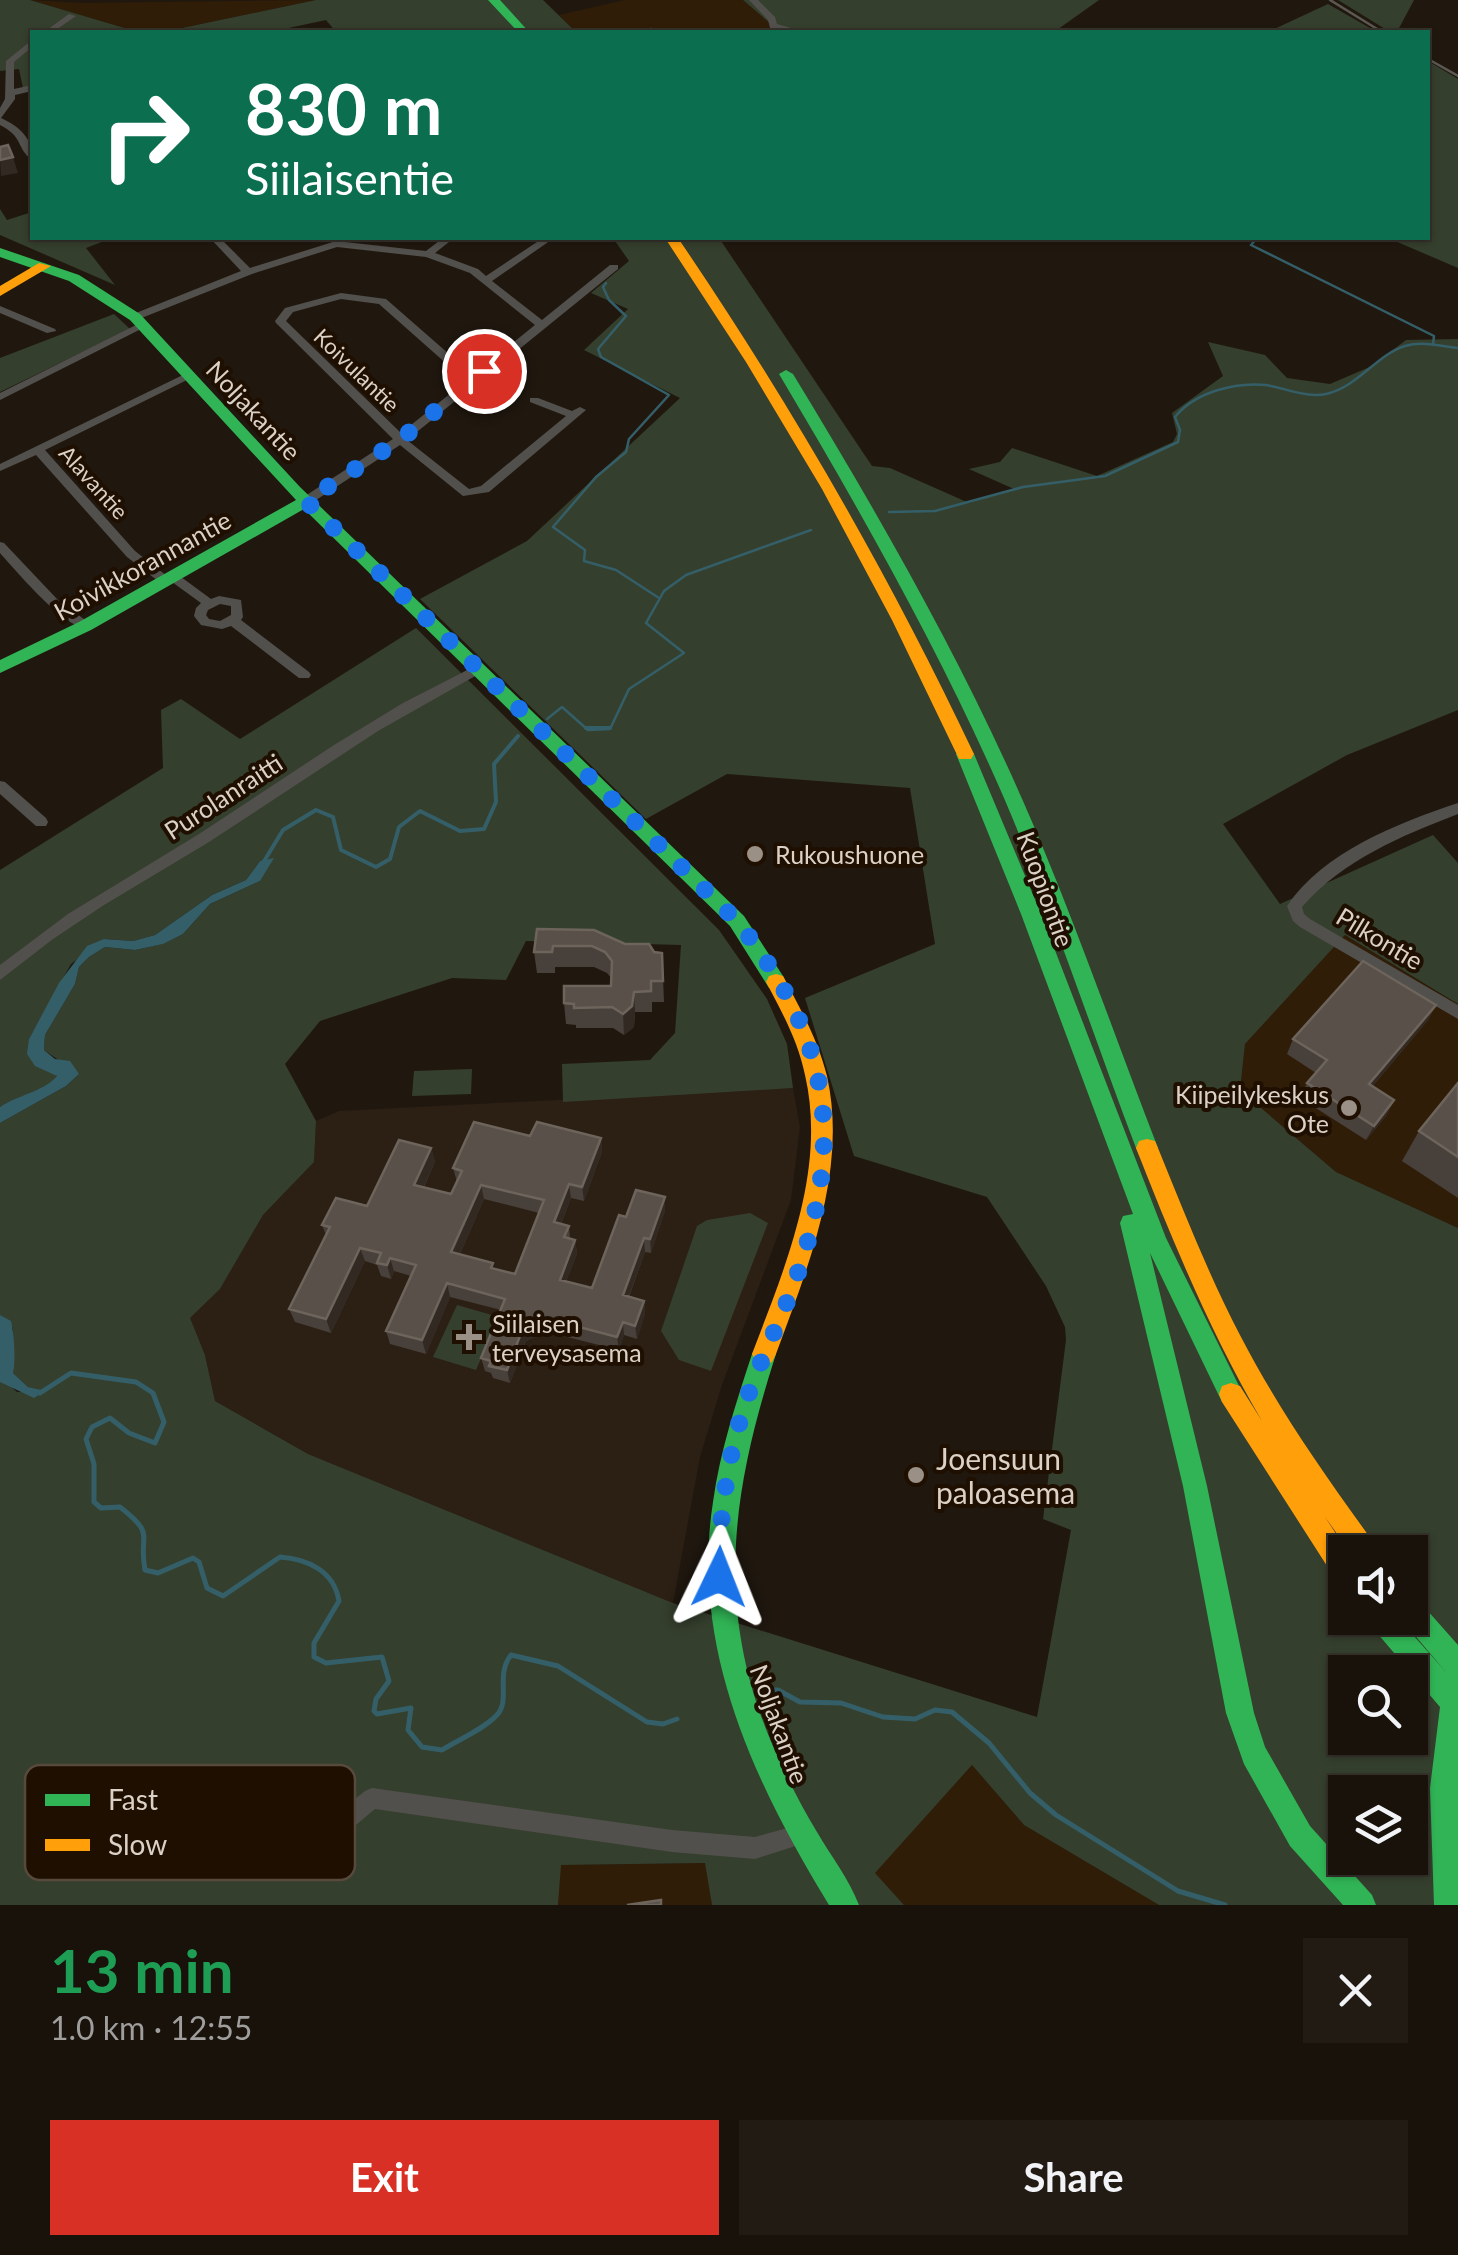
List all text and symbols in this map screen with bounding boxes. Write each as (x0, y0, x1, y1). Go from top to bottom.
text: 830 m (245, 66, 442, 150)
icon: right (80, 70, 210, 200)
text: Siilaisentie (245, 151, 454, 205)
street label: Koivulantie (309, 323, 405, 417)
pin (442, 329, 527, 414)
icon: arrive (457, 344, 512, 399)
street label: Noljakantie (201, 354, 307, 466)
street label: Alavantie (54, 439, 134, 525)
street label: Koivikkorannantie (48, 504, 236, 626)
street label: Purolanraitti (158, 747, 288, 845)
street label: Kuopiontie (1011, 827, 1081, 951)
place label: Rukoushuone (775, 839, 924, 869)
marker: Rukoushuone (744, 843, 766, 865)
street label: Pilkontie (1331, 901, 1429, 975)
place label: Kiipeilykeskus Ote (1175, 1079, 1329, 1138)
marker: Kiipeilykeskus Ote (1338, 1097, 1360, 1119)
place label: Siilaisen terveysasema (492, 1308, 642, 1367)
marker: Siilaisen terveysasema (456, 1324, 482, 1350)
place label: Joensuun paloasema (936, 1440, 1075, 1510)
marker: Joensuun paloasema (905, 1464, 927, 1486)
position arrow (667, 1525, 771, 1629)
map controls (1328, 1535, 1428, 1875)
button: sound (1328, 1535, 1428, 1635)
button: search (1328, 1655, 1428, 1755)
street label: Noljakantie (745, 1660, 815, 1788)
legend (25, 1765, 355, 1880)
button: layers (1328, 1775, 1428, 1875)
text: Fast (108, 1782, 158, 1816)
text: Slow (108, 1827, 167, 1861)
text: 13 min (50, 1934, 234, 2006)
button: close (1303, 1938, 1408, 2043)
text: 1.0 km · 12:55 (50, 2008, 252, 2047)
button: Exit (50, 2120, 719, 2235)
button: Share (739, 2120, 1408, 2235)

